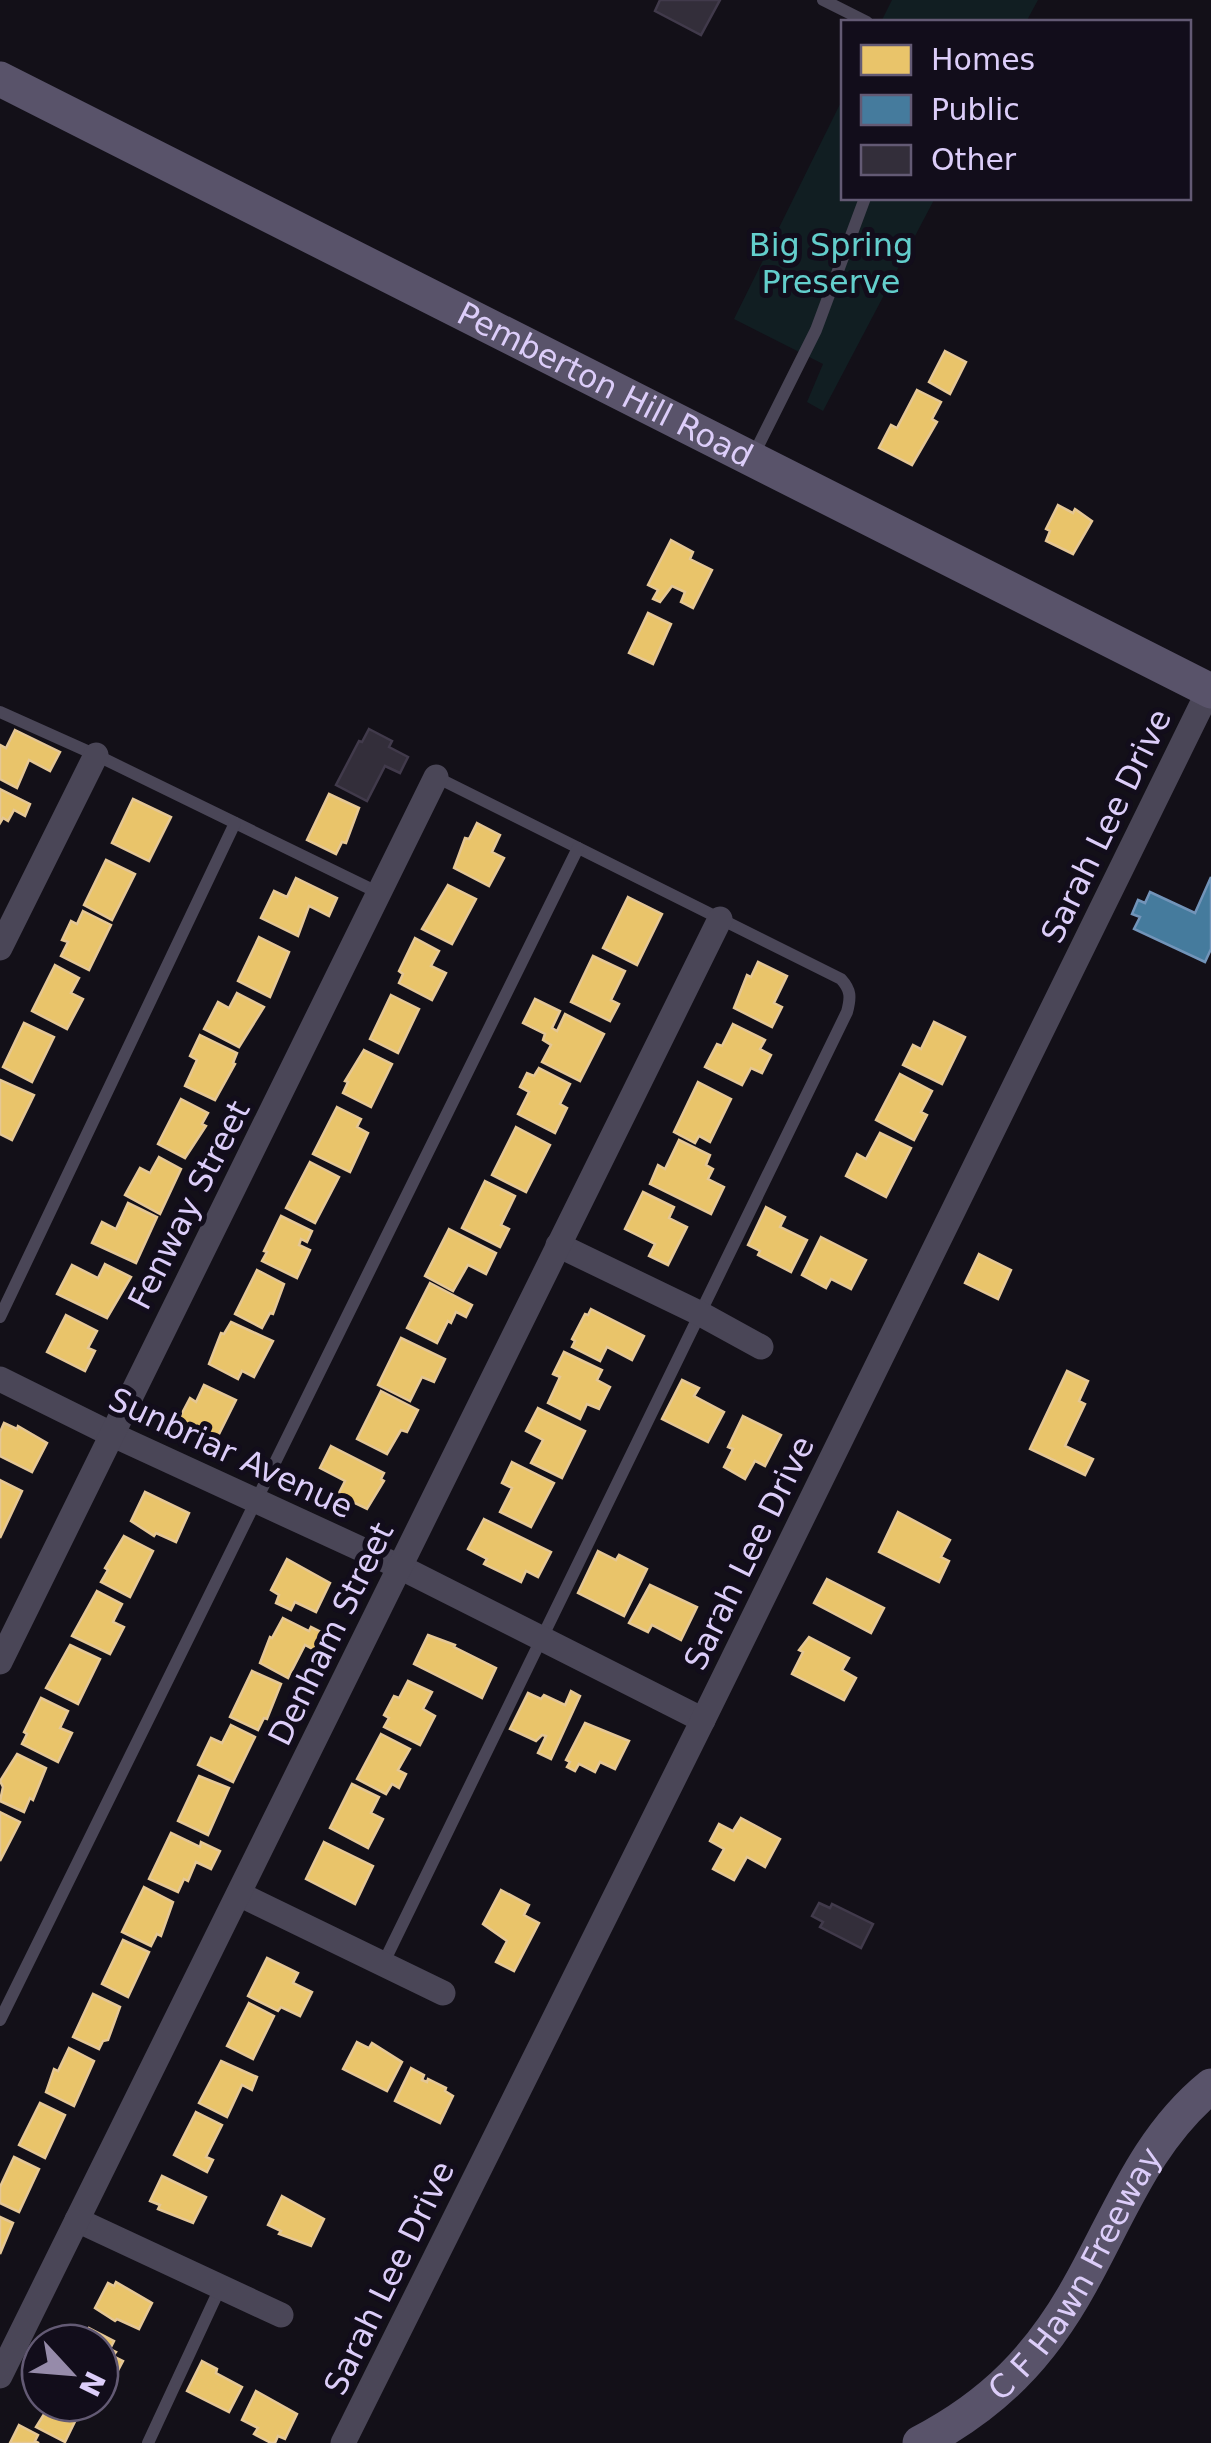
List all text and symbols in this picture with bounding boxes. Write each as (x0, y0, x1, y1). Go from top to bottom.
legend (841, 20, 1191, 200)
text: Homes (931, 42, 1035, 77)
text: Public (931, 92, 1020, 127)
text: Other (931, 142, 1017, 177)
park label: Big Spring Preserve (749, 226, 913, 301)
street label: Pemberton Hill Road (451, 294, 759, 475)
street label: Sarah Lee Drive (1033, 703, 1179, 949)
street label: Fenway Street (120, 1094, 258, 1316)
street label: Sunbriar Avenue (103, 1380, 359, 1526)
street label: Sarah Lee Drive (676, 1430, 822, 1676)
street label: Denham Street (261, 1516, 401, 1752)
street label: C F Hawn Freeway (980, 2140, 1170, 2409)
street label: Sarah Lee Drive (316, 2155, 462, 2401)
north arrow (20, 2323, 120, 2423)
text: N (72, 2366, 112, 2402)

